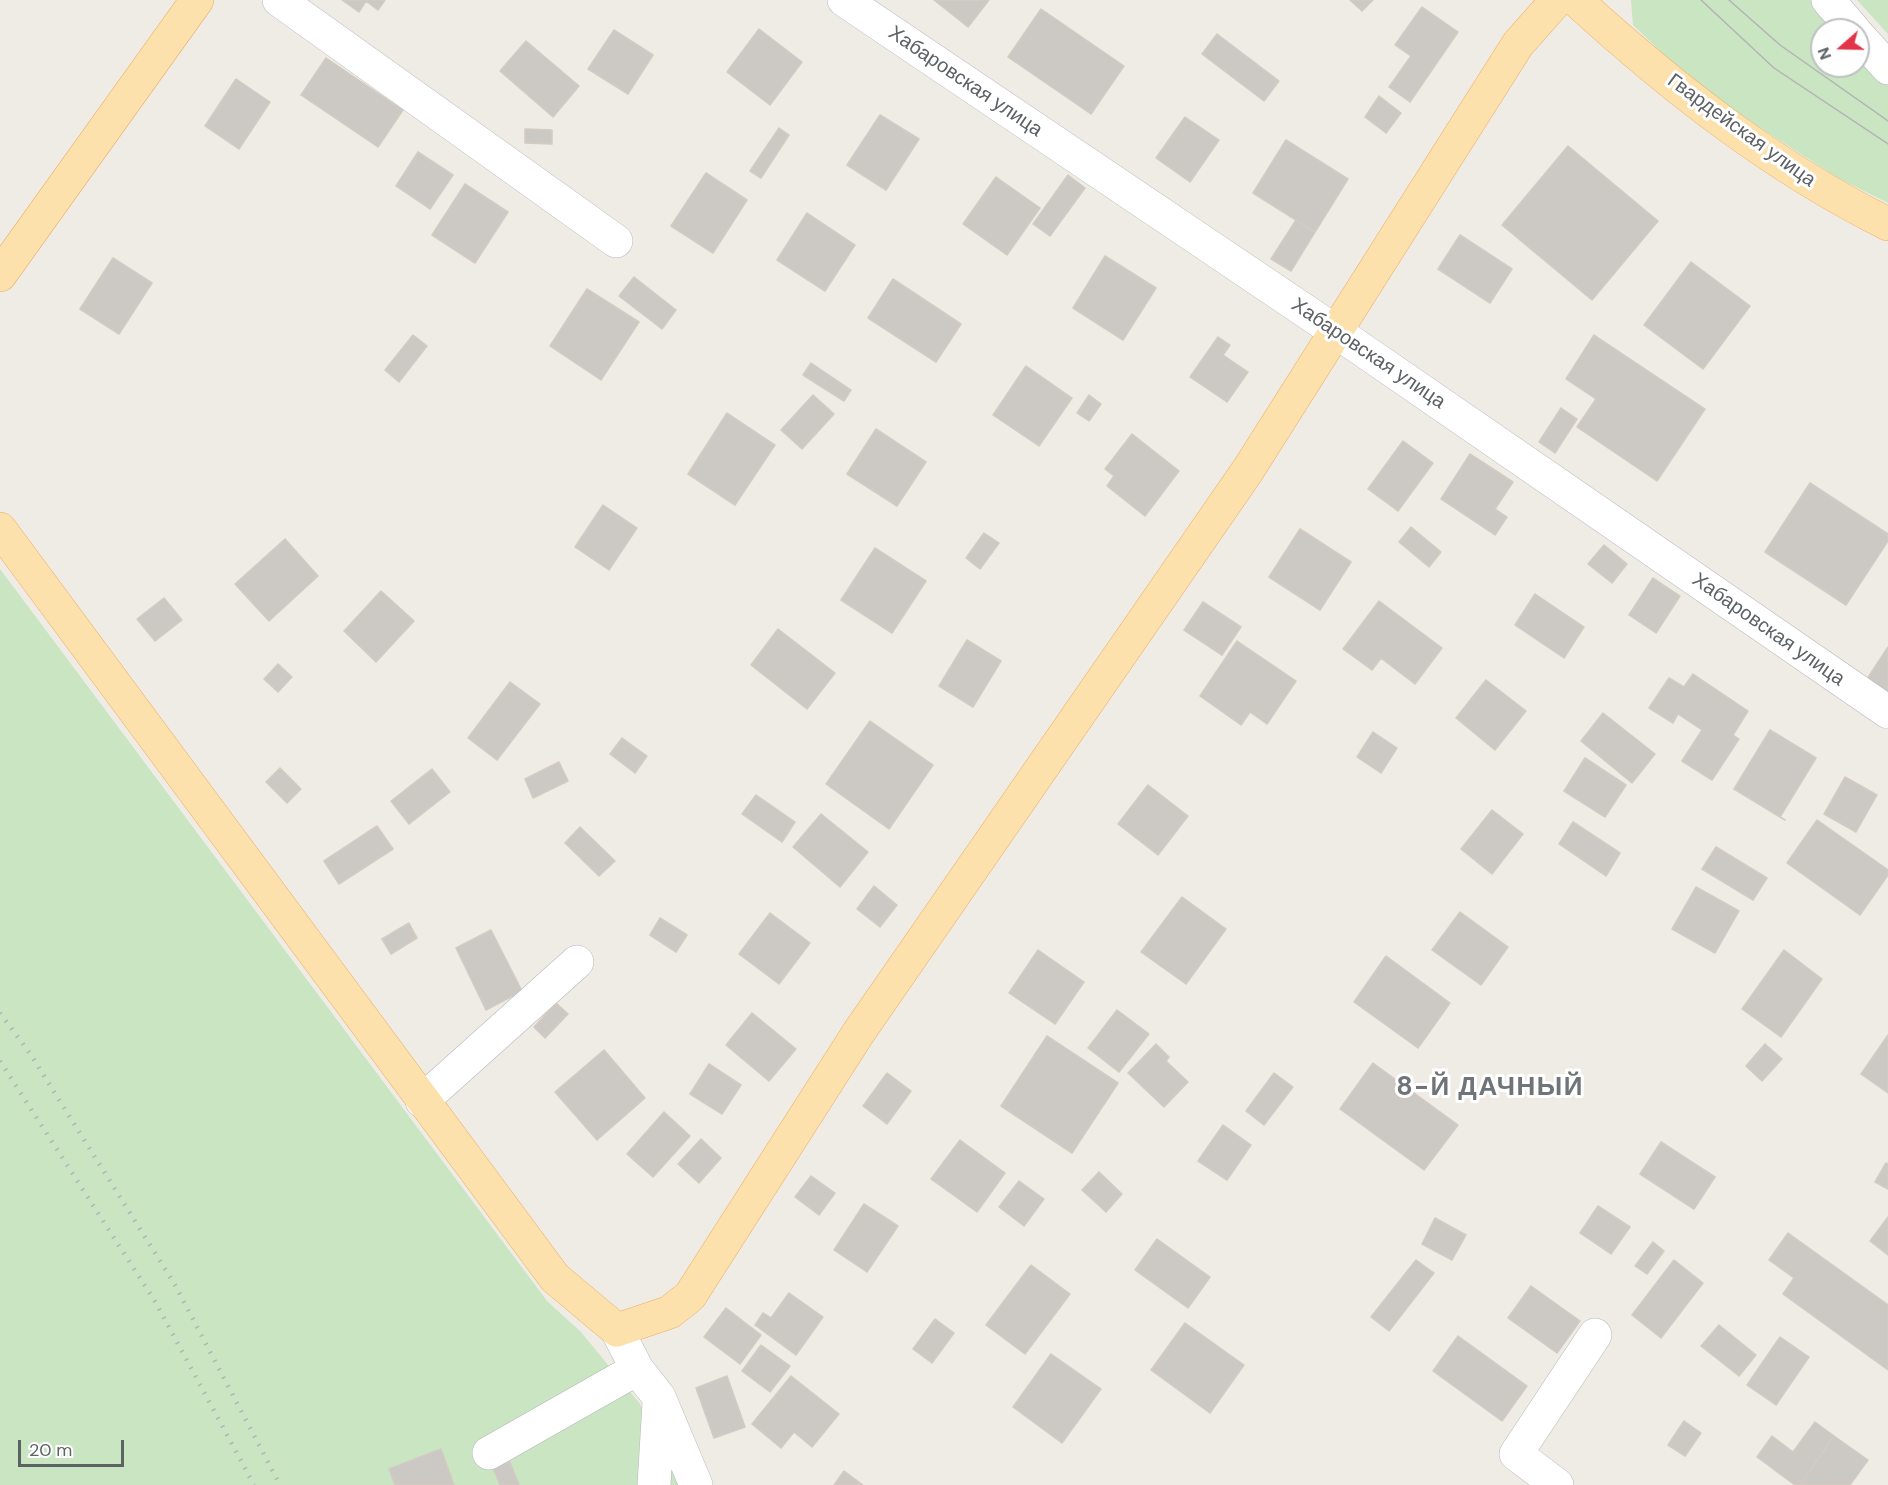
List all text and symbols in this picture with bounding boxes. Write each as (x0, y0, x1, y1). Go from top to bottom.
north arrow (1810, 18, 1870, 78)
street label: Хабаровская улица (883, 22, 1047, 142)
text: N (1813, 45, 1836, 63)
street label: Гвардейская улица (1662, 69, 1820, 193)
street label: Хабаровская улица (1286, 294, 1450, 414)
street label: Хабаровская улица (1687, 568, 1849, 692)
district label: 8-Й ДАЧНЫЙ (1396, 1072, 1584, 1104)
scale bar (21, 1428, 128, 1466)
text: 20 m (29, 1438, 72, 1462)

